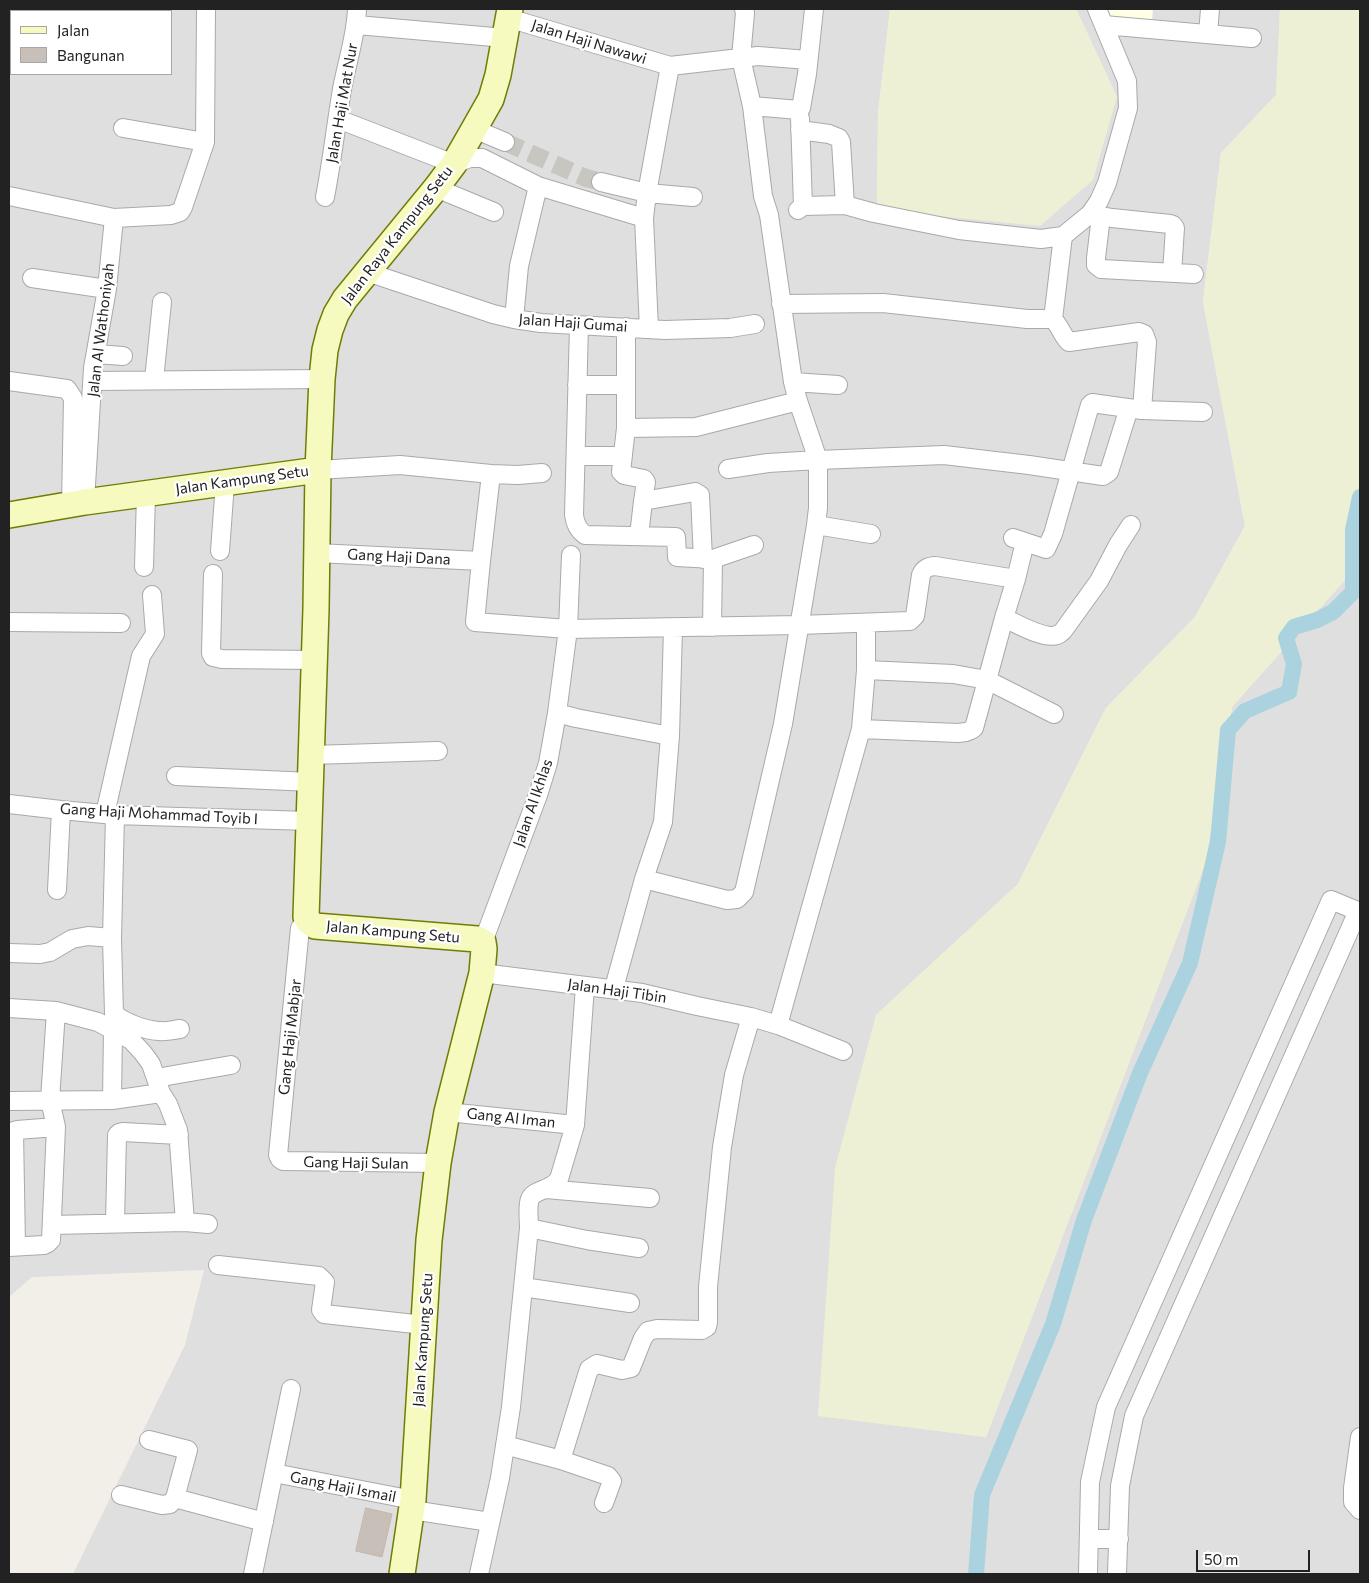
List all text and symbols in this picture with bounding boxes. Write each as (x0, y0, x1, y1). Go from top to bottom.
legend (10, 10, 172, 75)
street label: Jalan Haji Nawawi (529, 16, 649, 68)
text: Jalan (57, 21, 89, 39)
street label: Jalan Haji Mat Nur (323, 41, 361, 165)
text: Bangunan (57, 46, 125, 64)
street label: Jalan Raya Kampung Setu (337, 162, 457, 308)
street label: Jalan Al Wathoniyah (84, 262, 118, 398)
street label: Jalan Haji Gumai (518, 310, 628, 336)
street label: Jalan Kampung Setu (174, 462, 310, 498)
street label: Gang Haji Dana (347, 545, 451, 569)
street label: Jalan Al Ikhlas (510, 757, 556, 849)
street label: Gang Haji Mohammad Toyib I (60, 800, 258, 828)
street label: Jalan Kampung Setu (325, 917, 461, 947)
street label: Jalan Haji Tibin (566, 975, 668, 1007)
street label: Gang Haji Mabjar (275, 978, 305, 1096)
street label: Gang Al Iman (466, 1104, 556, 1132)
street label: Gang Haji Sulan (303, 1153, 409, 1173)
street label: Jalan Kampung Setu (409, 1272, 437, 1408)
street label: Gang Haji Ismail (288, 1468, 398, 1506)
scale bar (1199, 1540, 1313, 1572)
text: 50 m (1204, 1550, 1238, 1568)

